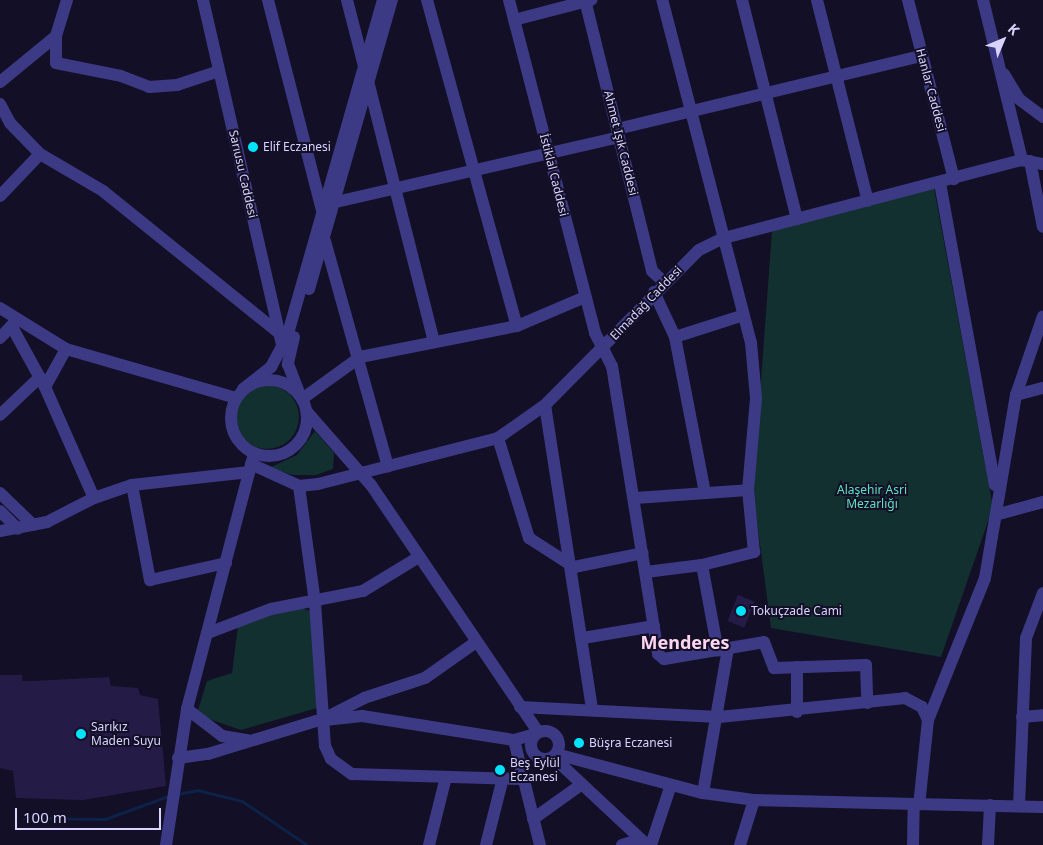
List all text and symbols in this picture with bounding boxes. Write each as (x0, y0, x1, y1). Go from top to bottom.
north arrow (978, 15, 1028, 65)
text: K (1004, 19, 1024, 39)
street label: Hanlar Caddesi (913, 47, 949, 133)
street label: Ahmet Işık Caddesi (601, 89, 641, 197)
street label: Sarıusu Caddesi (226, 129, 260, 219)
street label: İstiklal Caddesi (537, 132, 571, 218)
place label: Elif Eczanesi (263, 140, 331, 154)
marker: Elif Eczanesi (247, 141, 259, 153)
street label: Elmadağ Caddesi (607, 263, 685, 343)
park label: Alaşehir Asri Mezarlığı (837, 483, 907, 511)
place label: Tokuçzade Cami (751, 604, 842, 618)
marker: Tokuçzade Cami (735, 605, 747, 617)
district label: Menderes (640, 631, 730, 653)
place label: Sarıkız Maden Suyu (91, 720, 161, 748)
marker: Sarıkız Maden Suyu (75, 728, 87, 740)
place label: Büşra Eczanesi (589, 736, 672, 750)
marker: Büşra Eczanesi (573, 737, 585, 749)
place label: Beş Eylül Eczanesi (510, 756, 560, 784)
marker: Beş Eylül Eczanesi (494, 764, 506, 776)
scale bar (18, 798, 164, 830)
text: 100 m (23, 807, 67, 827)

